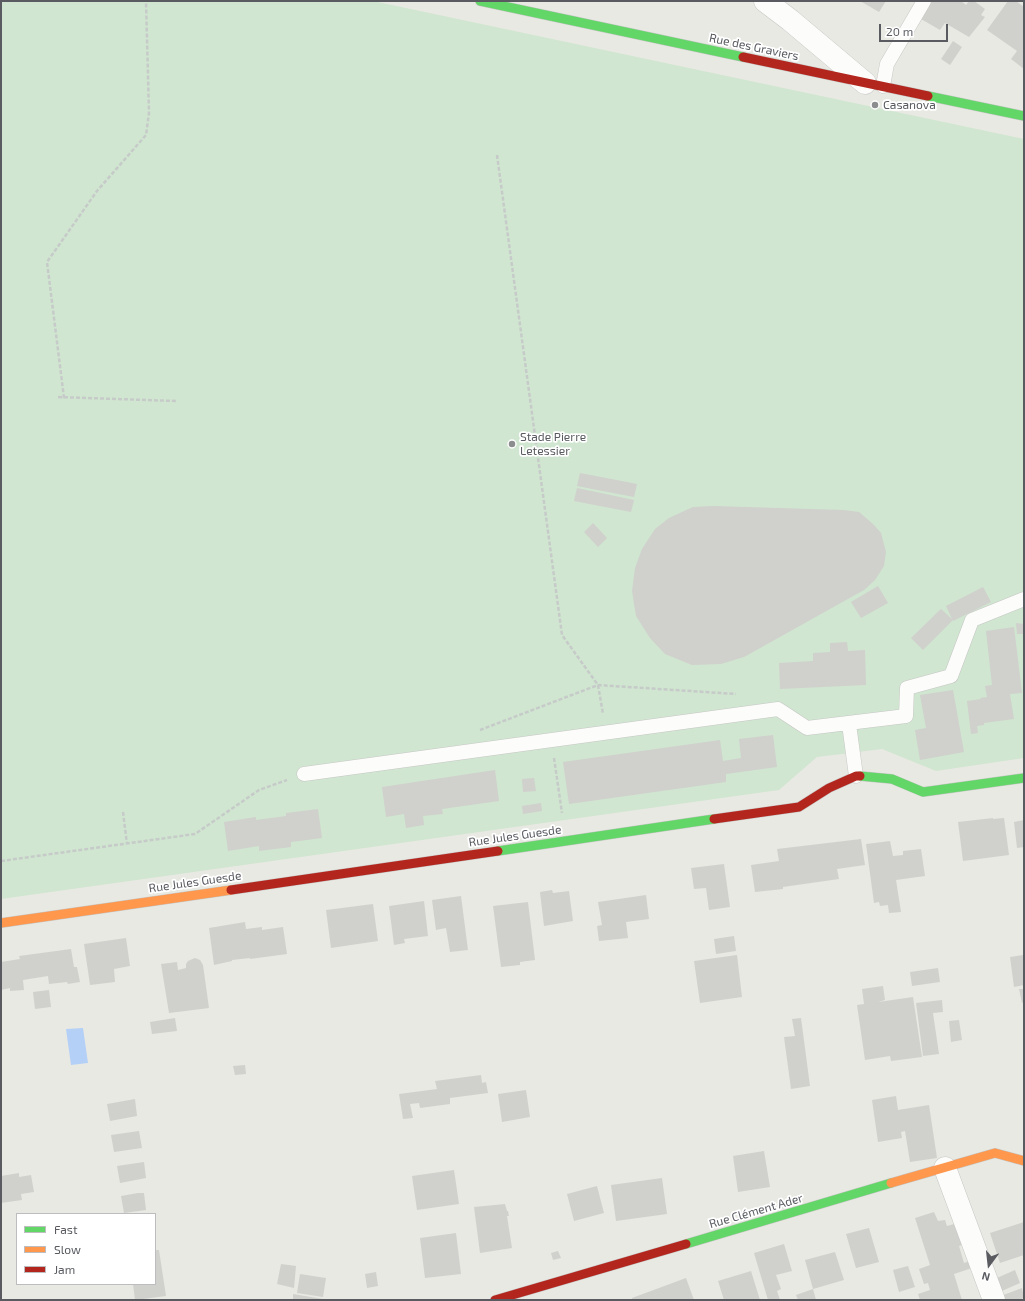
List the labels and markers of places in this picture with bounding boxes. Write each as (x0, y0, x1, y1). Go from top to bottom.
place label: Casanova (883, 98, 936, 112)
marker: Casanova (870, 100, 880, 110)
place label: Stade Pierre Letessier (520, 430, 586, 458)
marker: Stade Pierre Letessier (507, 439, 517, 449)

